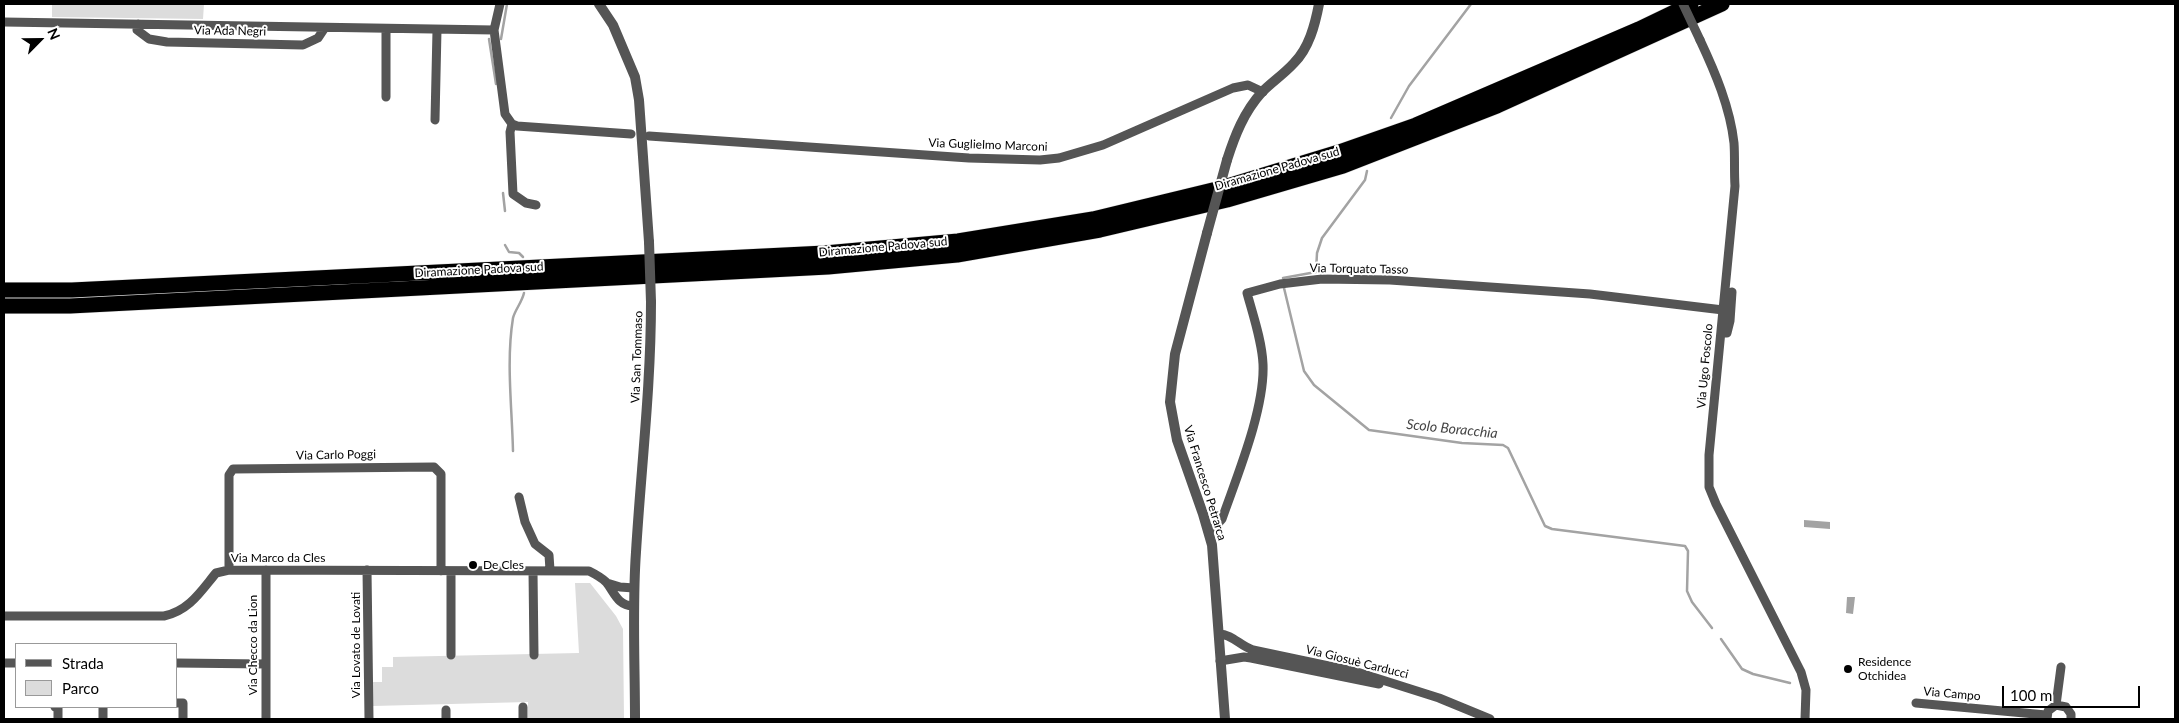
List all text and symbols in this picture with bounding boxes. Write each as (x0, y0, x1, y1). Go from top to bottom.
north arrow (15, 15, 65, 65)
street label: Via Ada Negri (194, 23, 266, 39)
text: N (44, 26, 64, 42)
street label: Via Guglielmo Marconi (928, 136, 1048, 154)
street label: Diramazione Padova sud (1213, 144, 1341, 194)
street label: Diramazione Padova sud (818, 234, 948, 260)
street label: Diramazione Padova sud (414, 259, 544, 281)
street label: Via Torquato Tasso (1309, 261, 1409, 277)
street label: Via San Tommaso (628, 311, 646, 403)
street label: Via Ugo Foscolo (1694, 323, 1716, 409)
water label: Scolo Boracchia (1405, 416, 1499, 442)
street label: Via Francesco Petrarca (1181, 424, 1229, 542)
street label: Via Carlo Poggi (296, 447, 376, 463)
street label: Via Marco da Cles (231, 551, 325, 565)
place label: De Cles (483, 558, 524, 572)
marker: De Cles (467, 559, 479, 571)
street label: Via Lovato de Lovati (349, 592, 363, 698)
street label: Via Checco da Lion (246, 595, 260, 695)
street label: Via Giosuè Carducci (1304, 642, 1410, 682)
legend (15, 643, 178, 708)
text: Strada (62, 654, 104, 672)
place label: Residence Otchidea (1858, 655, 1911, 683)
marker: Residence Otchidea (1842, 663, 1854, 675)
scale bar (2004, 676, 2142, 708)
text: Parco (62, 679, 99, 697)
street label: Via Campo (1923, 684, 1981, 704)
text: 100 m (2010, 686, 2052, 704)

